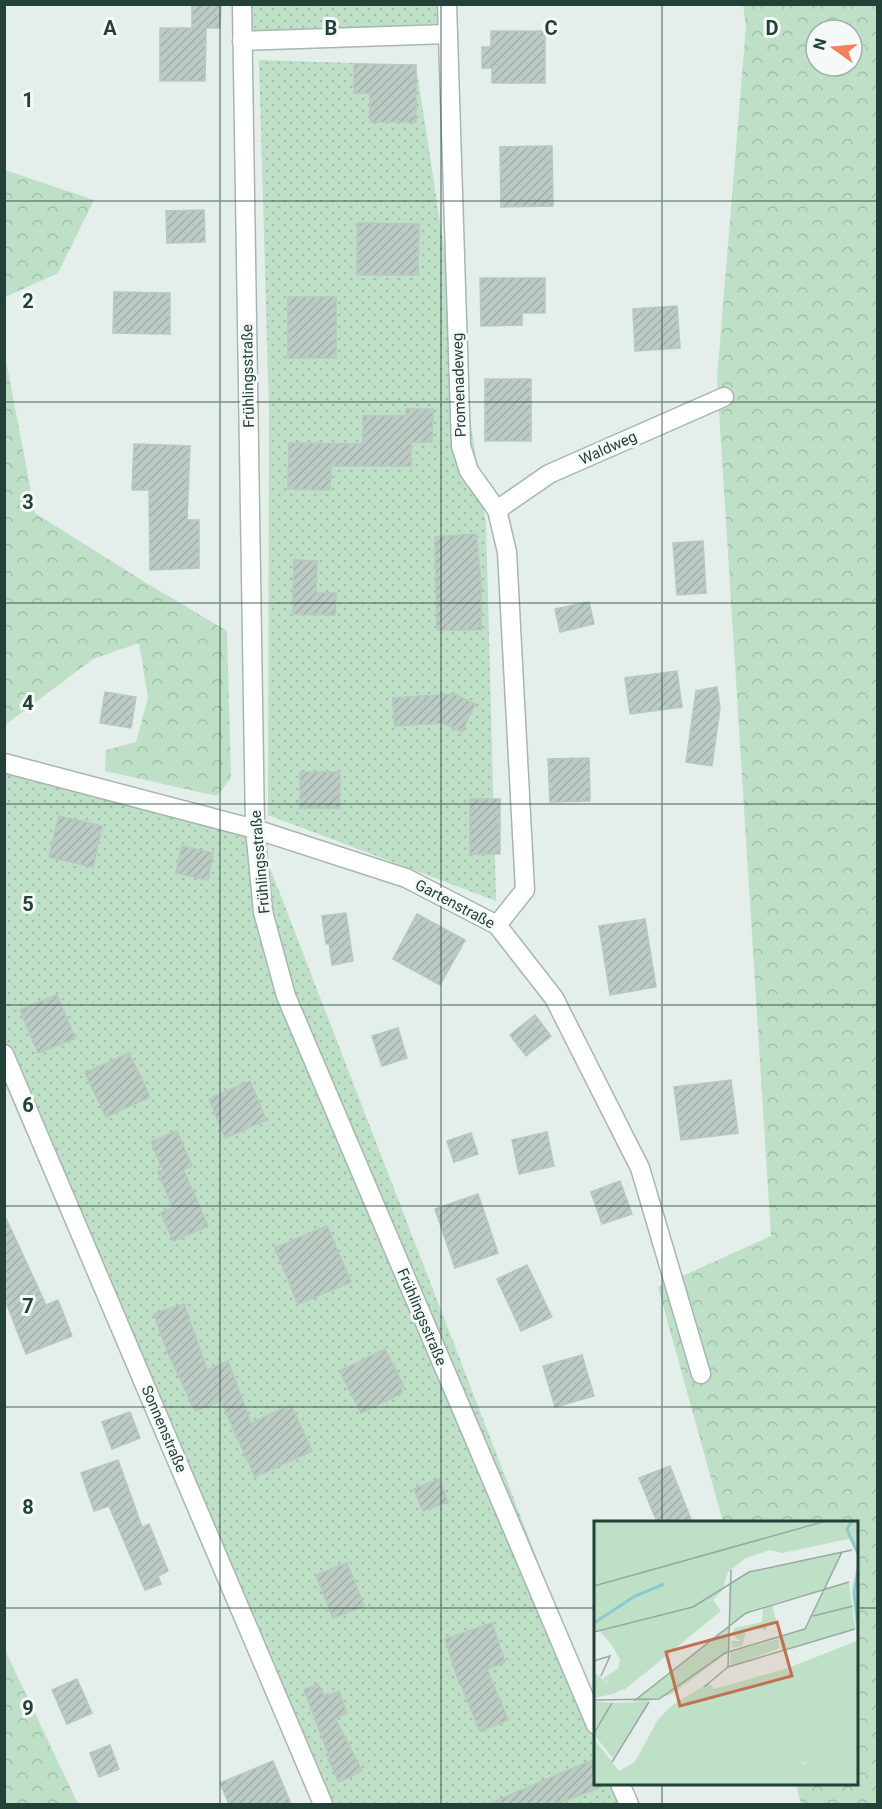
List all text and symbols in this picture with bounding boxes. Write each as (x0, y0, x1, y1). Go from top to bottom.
text: A (103, 16, 117, 40)
text: B (325, 16, 337, 40)
text: C (544, 16, 558, 40)
text: D (766, 16, 779, 40)
north arrow (804, 18, 864, 78)
text: N (809, 36, 831, 52)
text: 1 (22, 88, 34, 112)
text: 2 (22, 289, 34, 313)
street label: Frühlingsstraße (238, 324, 258, 428)
street label: Promenadeweg (448, 332, 470, 438)
street label: Waldweg (576, 427, 640, 469)
text: 3 (22, 490, 34, 514)
text: 4 (22, 691, 34, 715)
street label: Frühlingsstraße (247, 809, 273, 915)
street label: Gartenstraße (412, 876, 498, 932)
text: 5 (22, 892, 34, 916)
text: 6 (22, 1093, 34, 1117)
street label: Frühlingsstraße (393, 1266, 451, 1368)
text: 7 (22, 1294, 34, 1318)
street label: Sonnenstraße (138, 1383, 190, 1475)
text: 8 (22, 1495, 34, 1519)
inset map (594, 1521, 858, 1785)
text: 9 (22, 1696, 34, 1720)

